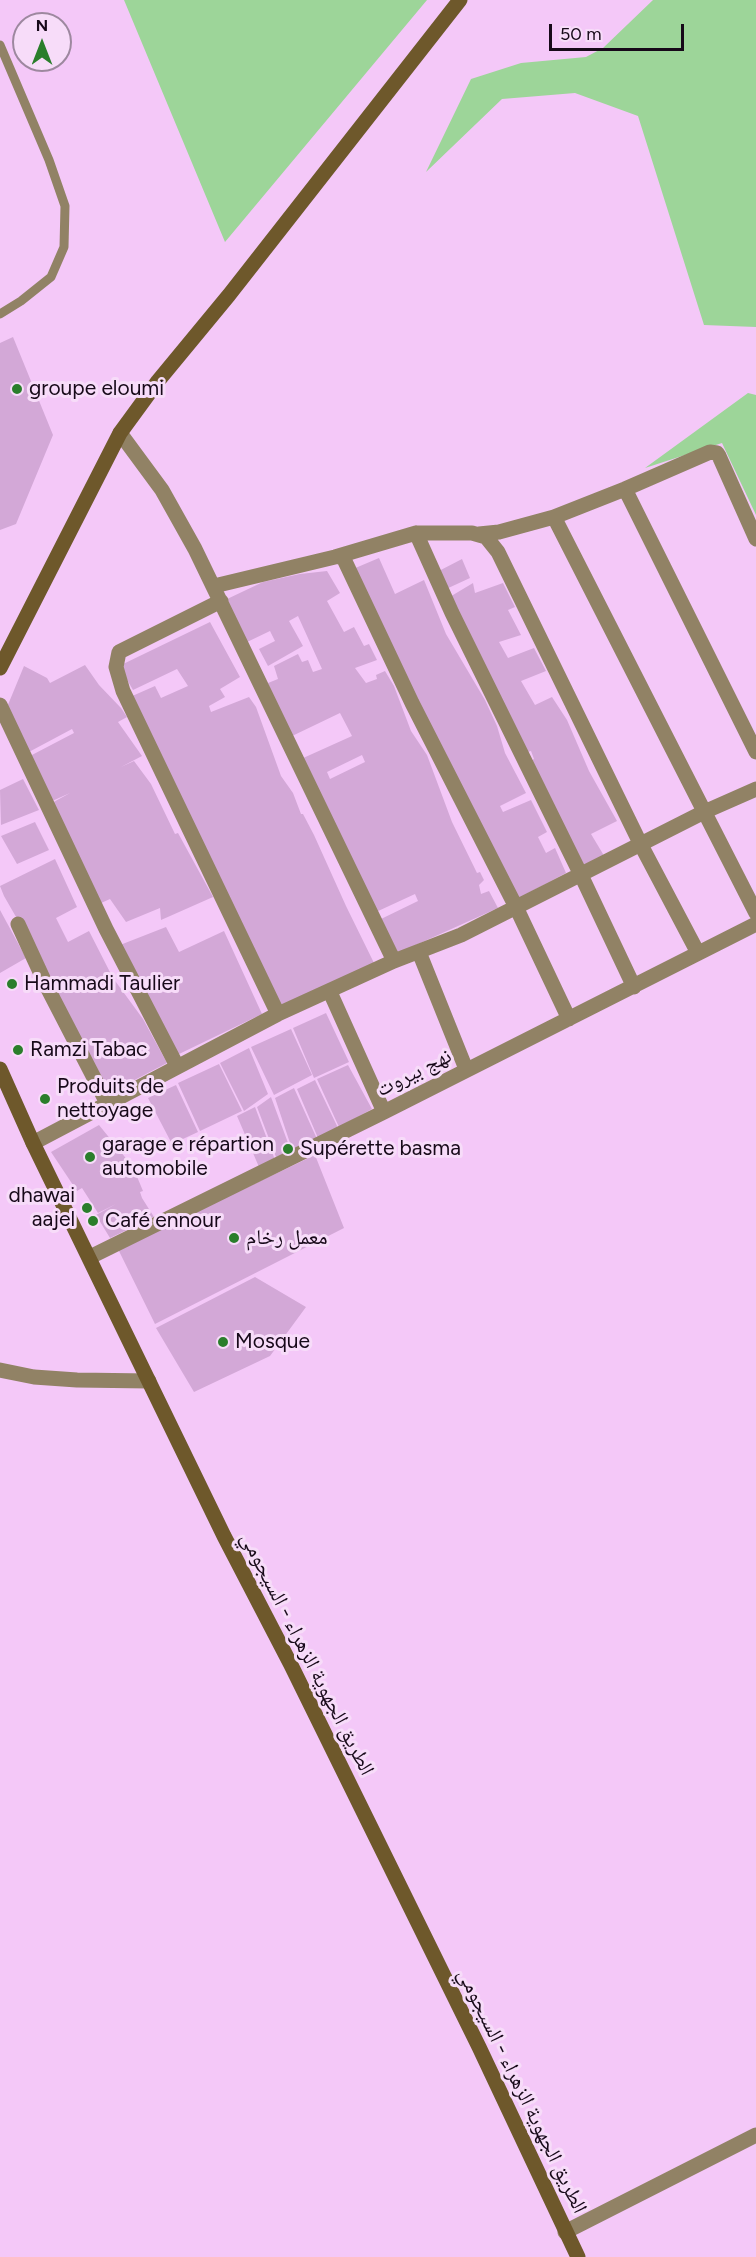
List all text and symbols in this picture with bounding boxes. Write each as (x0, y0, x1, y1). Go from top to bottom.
north arrow (12, 12, 72, 72)
scale bar (552, 12, 687, 50)
text: N (36, 16, 48, 35)
text: 50 m (560, 23, 602, 45)
place label: groupe eloumi (29, 376, 164, 402)
marker: groupe eloumi (10, 382, 24, 396)
place label: Hammadi Taulier (24, 971, 180, 997)
marker: Hammadi Taulier (5, 977, 19, 991)
place label: Ramzi Tabac (30, 1037, 147, 1063)
marker: Ramzi Tabac (11, 1043, 25, 1057)
street label: نهج بيروت (372, 1043, 456, 1103)
place label: Produits de nettoyage (57, 1074, 164, 1124)
marker: Produits de nettoyage (38, 1092, 52, 1106)
place label: garage e répartion automobile (102, 1132, 274, 1182)
place label: Supérette basma (300, 1136, 461, 1162)
marker: Supérette basma (281, 1142, 295, 1156)
marker: garage e répartion automobile (83, 1150, 97, 1164)
place label: dhawai aajel (9, 1183, 75, 1233)
marker: dhawai aajel (80, 1201, 94, 1215)
place label: Café ennour (105, 1208, 221, 1234)
marker: Café ennour (86, 1214, 100, 1228)
place label: معمل رخام (246, 1225, 328, 1251)
marker: معمل رخام (227, 1231, 241, 1245)
place label: Mosque (235, 1329, 310, 1355)
marker: Mosque (216, 1335, 230, 1349)
street label: الطريق الجهوية الزهراء - السيجومي (235, 1528, 379, 1780)
street label: الطريق الجهوية الزهراء - السيجومي (452, 1964, 592, 2218)

